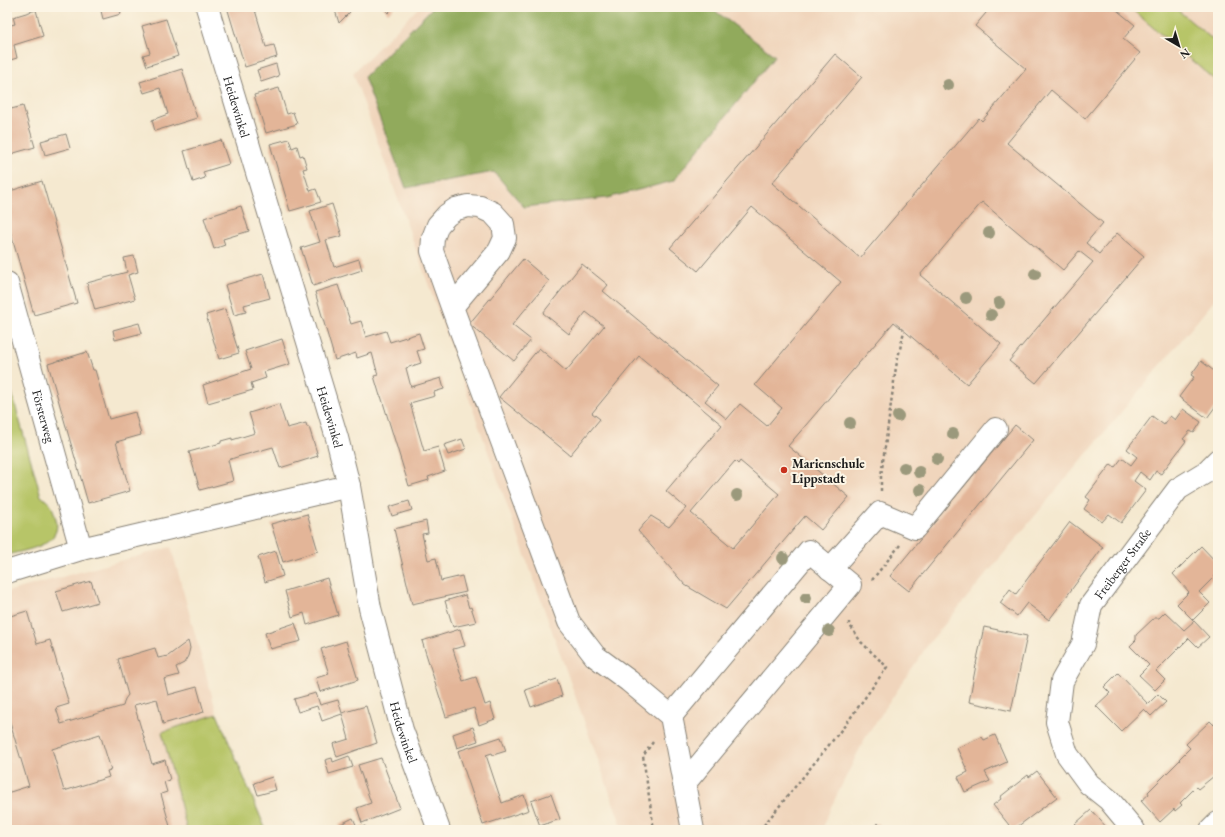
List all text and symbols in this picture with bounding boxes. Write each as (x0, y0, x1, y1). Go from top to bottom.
north arrow (1159, 26, 1199, 66)
text: N (1177, 46, 1193, 62)
street label: Heidewinkel (219, 74, 254, 140)
street label: Heidewinkel (313, 384, 347, 450)
street label: Försterweg (28, 388, 59, 445)
place label: Marienschule Lippstadt (792, 455, 865, 487)
marker: Marienschule Lippstadt (779, 465, 789, 475)
street label: Freiberger Straße (1090, 525, 1155, 603)
street label: Heidewinkel (386, 699, 421, 765)

